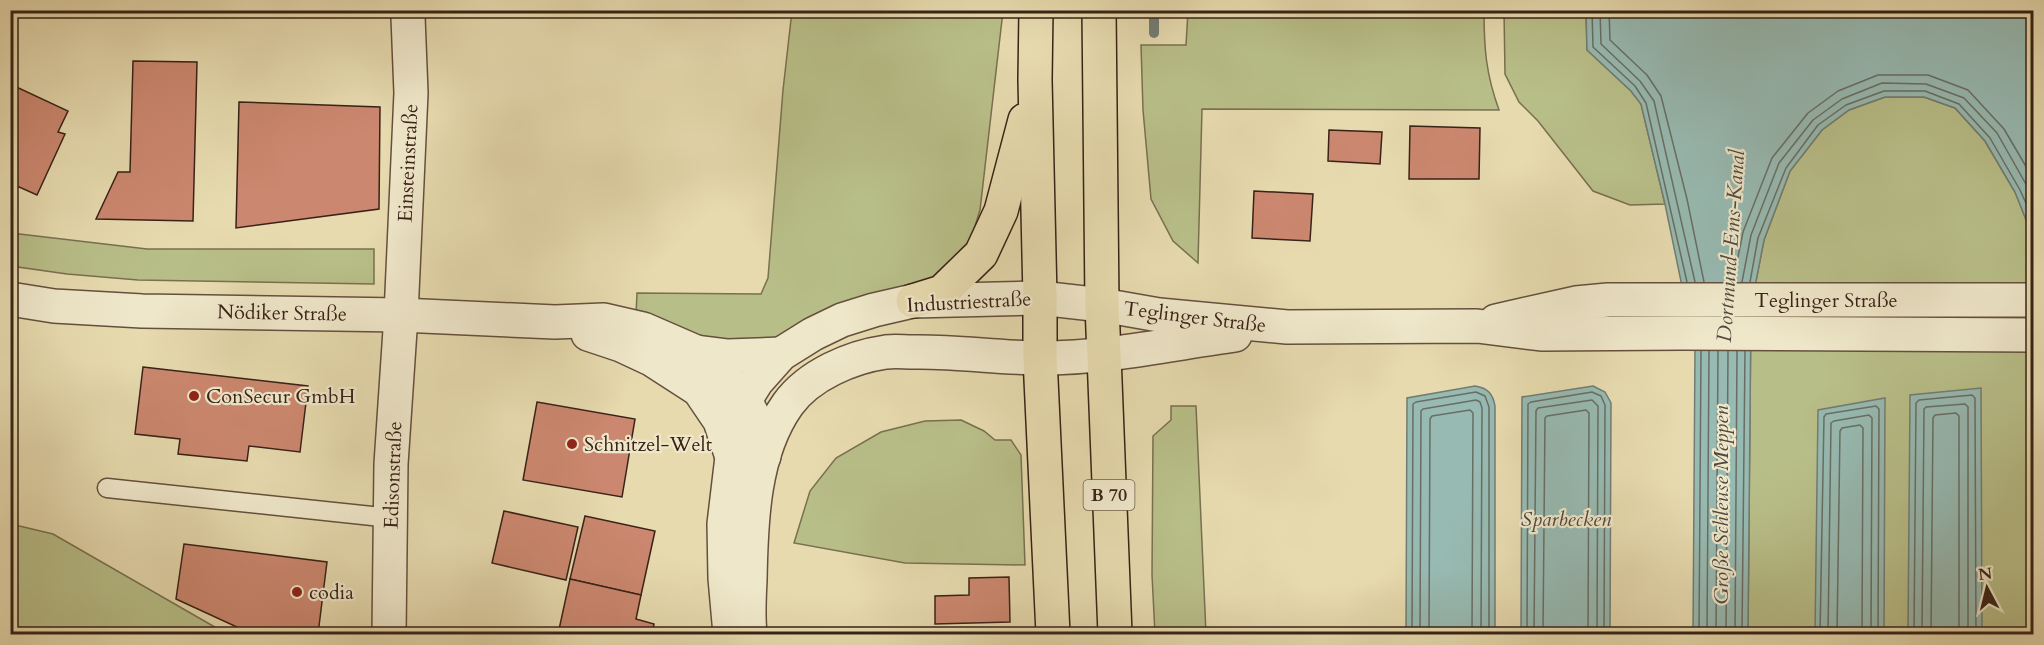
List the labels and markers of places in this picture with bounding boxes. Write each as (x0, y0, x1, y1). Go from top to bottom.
place label: ConSecur GmbH (206, 383, 356, 410)
marker: ConSecur GmbH (187, 389, 201, 403)
place label: Schnitzel-Welt (584, 431, 713, 458)
marker: Schnitzel-Welt (565, 437, 579, 451)
place label: codia (309, 579, 354, 606)
marker: codia (290, 585, 304, 599)

